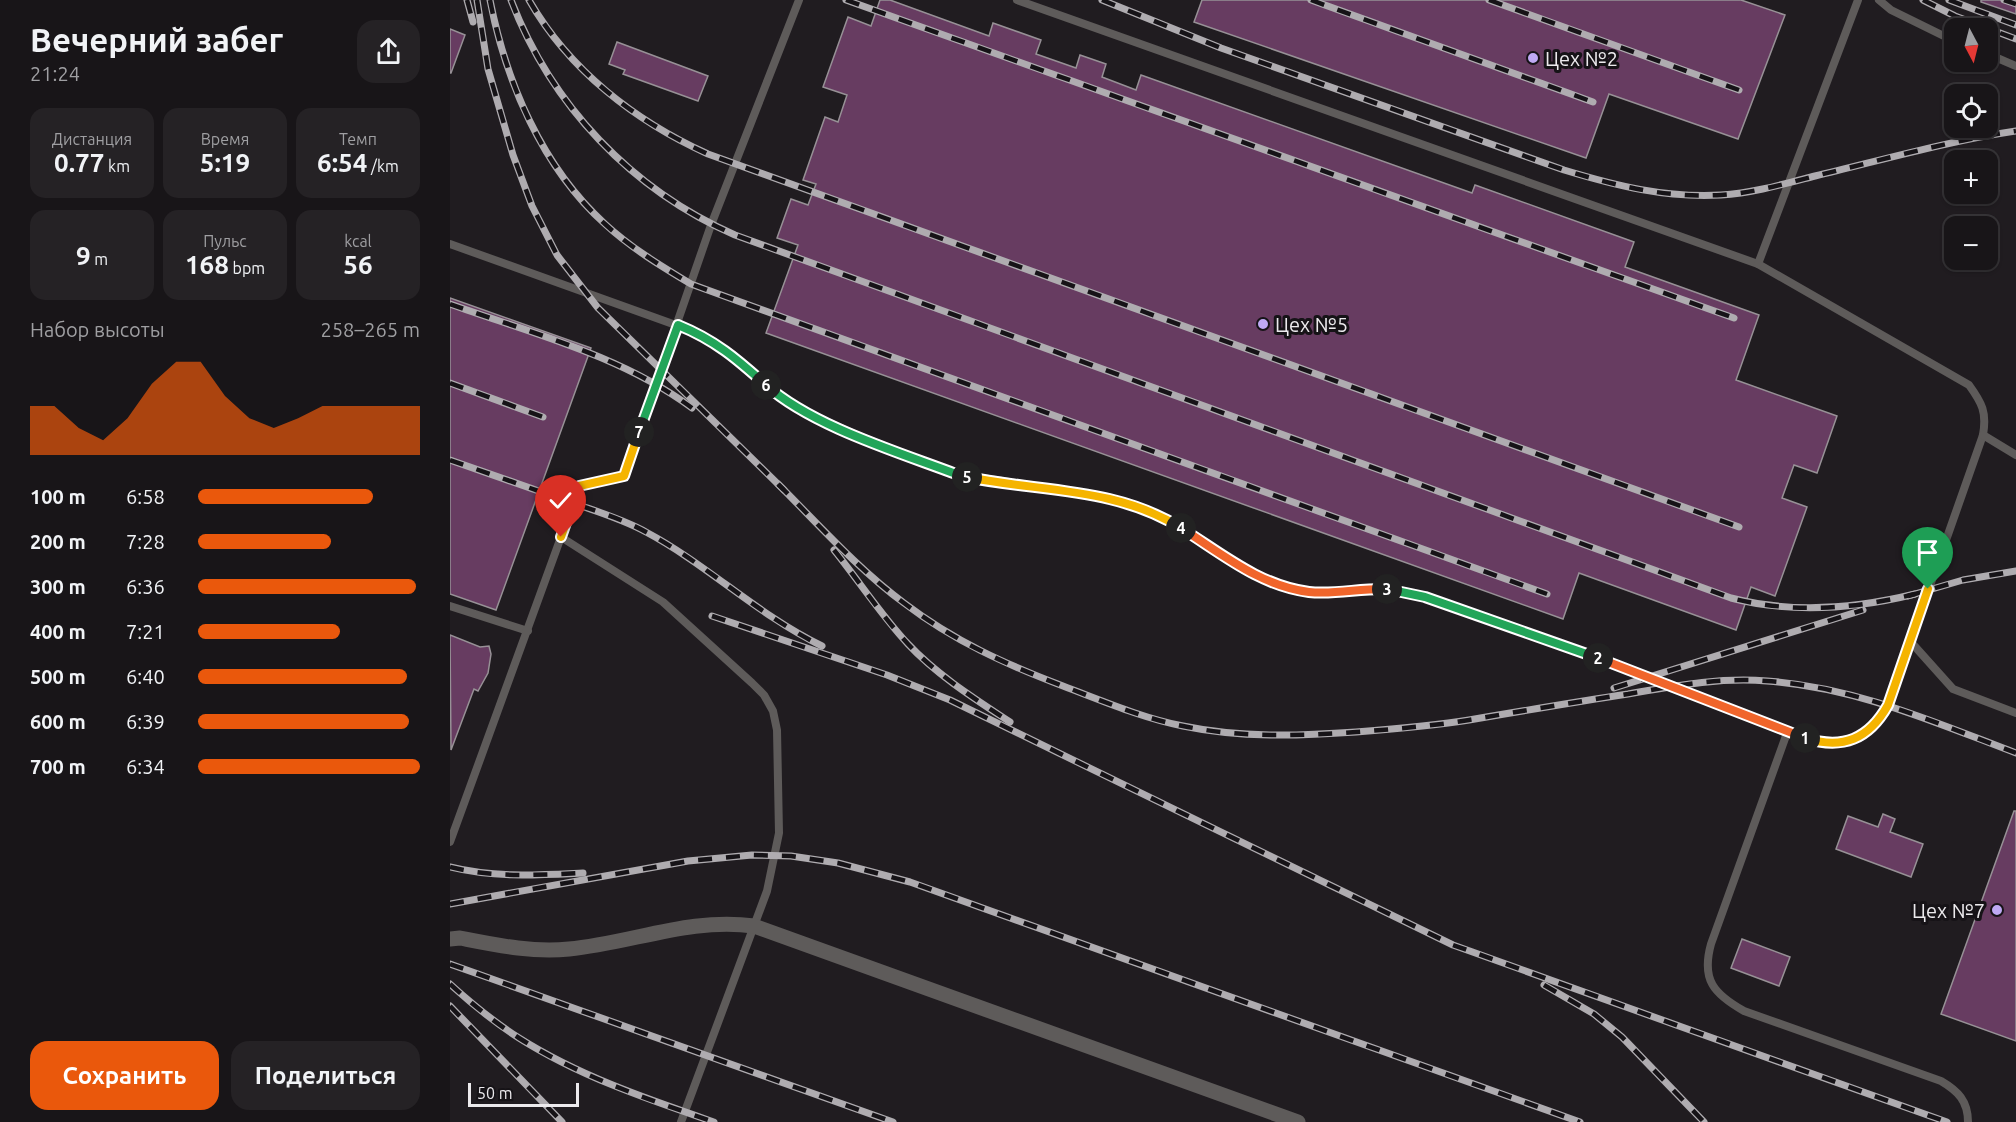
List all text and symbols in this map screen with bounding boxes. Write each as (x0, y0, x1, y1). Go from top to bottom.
north arrow (1944, 18, 1998, 72)
map controls (1944, 18, 1998, 270)
button: share (357, 20, 420, 83)
text: Вечерний забег (30, 21, 283, 58)
place label: Цех №2 (1545, 47, 1618, 70)
marker: Цех №2 (1526, 51, 1540, 65)
text: 21:24 (30, 62, 80, 85)
button: locate (1944, 84, 1998, 138)
text: Дистанция (52, 130, 132, 148)
text: Время (201, 130, 249, 148)
text: Темп (339, 130, 377, 148)
text: 0.77 (54, 148, 104, 177)
text: 5:19 (200, 148, 250, 177)
text: 6:54 (317, 148, 367, 177)
button: + (1944, 150, 1998, 204)
text: km (104, 157, 130, 175)
text: /km (367, 157, 399, 175)
button: − (1944, 216, 1998, 270)
text: Пульс (203, 232, 247, 250)
text: kcal (344, 232, 372, 250)
text: 9 (76, 241, 91, 270)
text: m (91, 250, 108, 268)
text: 168 (185, 250, 229, 279)
text: 56 (343, 250, 373, 279)
text: bpm (229, 259, 265, 277)
place label: Цех №5 (1275, 313, 1348, 336)
marker: Цех №5 (1256, 317, 1270, 331)
text: Набор высоты (30, 318, 165, 341)
text: 258–265 m (321, 318, 420, 341)
pin: 6 (751, 370, 781, 400)
text: 6 (761, 376, 771, 394)
pin: 7 (624, 417, 654, 447)
text: 7 (634, 423, 644, 441)
pin: 5 (952, 462, 982, 492)
text: 5 (962, 468, 972, 486)
pin (535, 475, 586, 537)
icon: check (544, 484, 577, 517)
text: 100 m (30, 485, 86, 508)
text: 6:58 (126, 485, 165, 508)
pin: 4 (1166, 513, 1196, 543)
text: 4 (1176, 519, 1186, 537)
pin (1902, 527, 1953, 589)
text: 200 m (30, 530, 86, 553)
text: 7:28 (126, 530, 165, 553)
icon: arrive (1911, 536, 1944, 569)
pin: 3 (1372, 574, 1402, 604)
text: 300 m (30, 575, 86, 598)
text: 6:36 (126, 575, 165, 598)
text: 3 (1382, 580, 1392, 598)
text: 400 m (30, 620, 86, 643)
text: 7:21 (126, 620, 165, 643)
pin: 2 (1583, 643, 1613, 673)
text: 2 (1593, 649, 1603, 667)
text: 500 m (30, 665, 86, 688)
text: 6:40 (126, 665, 165, 688)
text: 600 m (30, 710, 86, 733)
text: 6:39 (126, 710, 165, 733)
pin: 1 (1790, 723, 1820, 753)
text: 1 (1800, 729, 1810, 747)
text: 700 m (30, 755, 86, 778)
text: 6:34 (126, 755, 165, 778)
place label: Цех №7 (1912, 899, 1985, 922)
marker: Цех №7 (1990, 903, 2004, 917)
button: Сохранить (30, 1041, 219, 1110)
button: Поделиться (231, 1041, 420, 1110)
scale bar (468, 1080, 579, 1108)
text: 50 m (477, 1084, 513, 1102)

